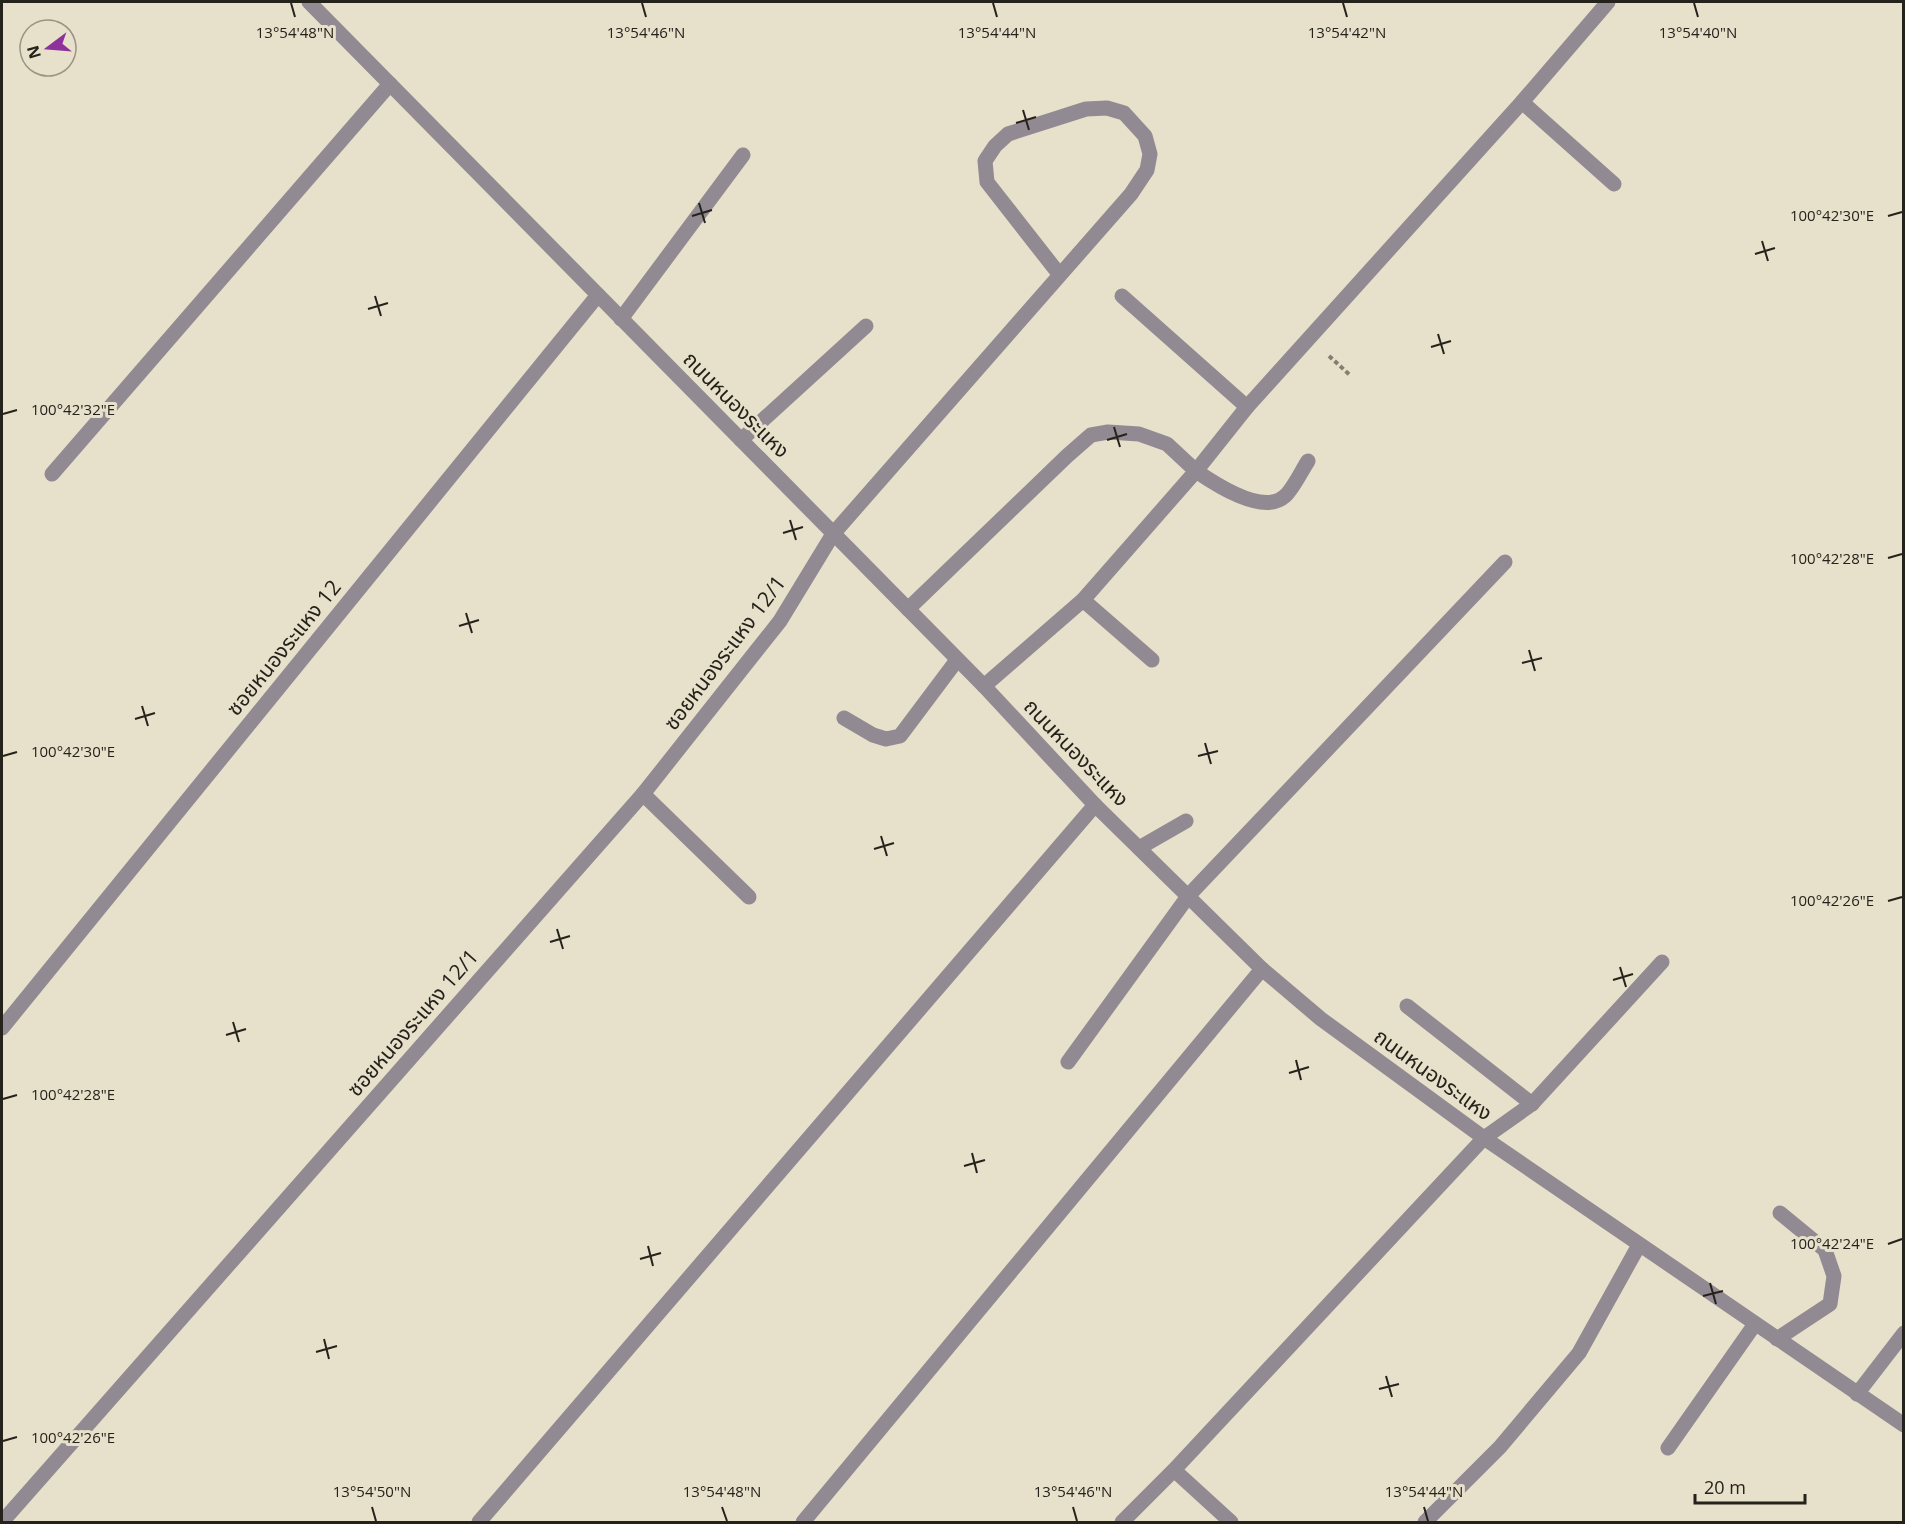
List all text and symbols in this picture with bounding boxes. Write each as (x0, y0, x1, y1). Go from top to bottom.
north arrow (18, 18, 78, 78)
text: 13°54'48"N (256, 22, 334, 42)
text: 13°54'46"N (607, 22, 685, 42)
text: 13°54'44"N (958, 22, 1036, 42)
text: 13°54'42"N (1308, 22, 1386, 42)
text: 13°54'40"N (1659, 22, 1737, 42)
text: N (21, 43, 46, 61)
text: 100°42'30"E (1790, 205, 1874, 225)
street label: ถนนหนองระแหง (677, 345, 796, 464)
text: 100°42'32"E (31, 399, 115, 419)
text: 100°42'28"E (1790, 548, 1874, 568)
street label: ซอยหนองระแหง 12/1 (657, 569, 792, 735)
street label: ซอยหนองระแหง 12 (220, 574, 347, 721)
street label: ถนนหนองระแหง (1018, 692, 1135, 812)
text: 100°42'30"E (31, 741, 115, 761)
text: 100°42'26"E (1790, 890, 1874, 910)
street label: ซอยหนองระแหง 12/1 (340, 943, 484, 1102)
street label: ถนนหนองระแหง (1369, 1022, 1498, 1127)
text: 100°42'28"E (31, 1084, 115, 1104)
text: 100°42'24"E (1790, 1233, 1874, 1253)
text: 100°42'26"E (31, 1427, 115, 1447)
scale bar (1695, 1467, 1804, 1505)
text: 20 m (1704, 1475, 1746, 1499)
text: 13°54'50"N (333, 1481, 411, 1501)
text: 13°54'48"N (683, 1481, 761, 1501)
text: 13°54'46"N (1034, 1481, 1112, 1501)
text: 13°54'44"N (1385, 1481, 1463, 1501)

